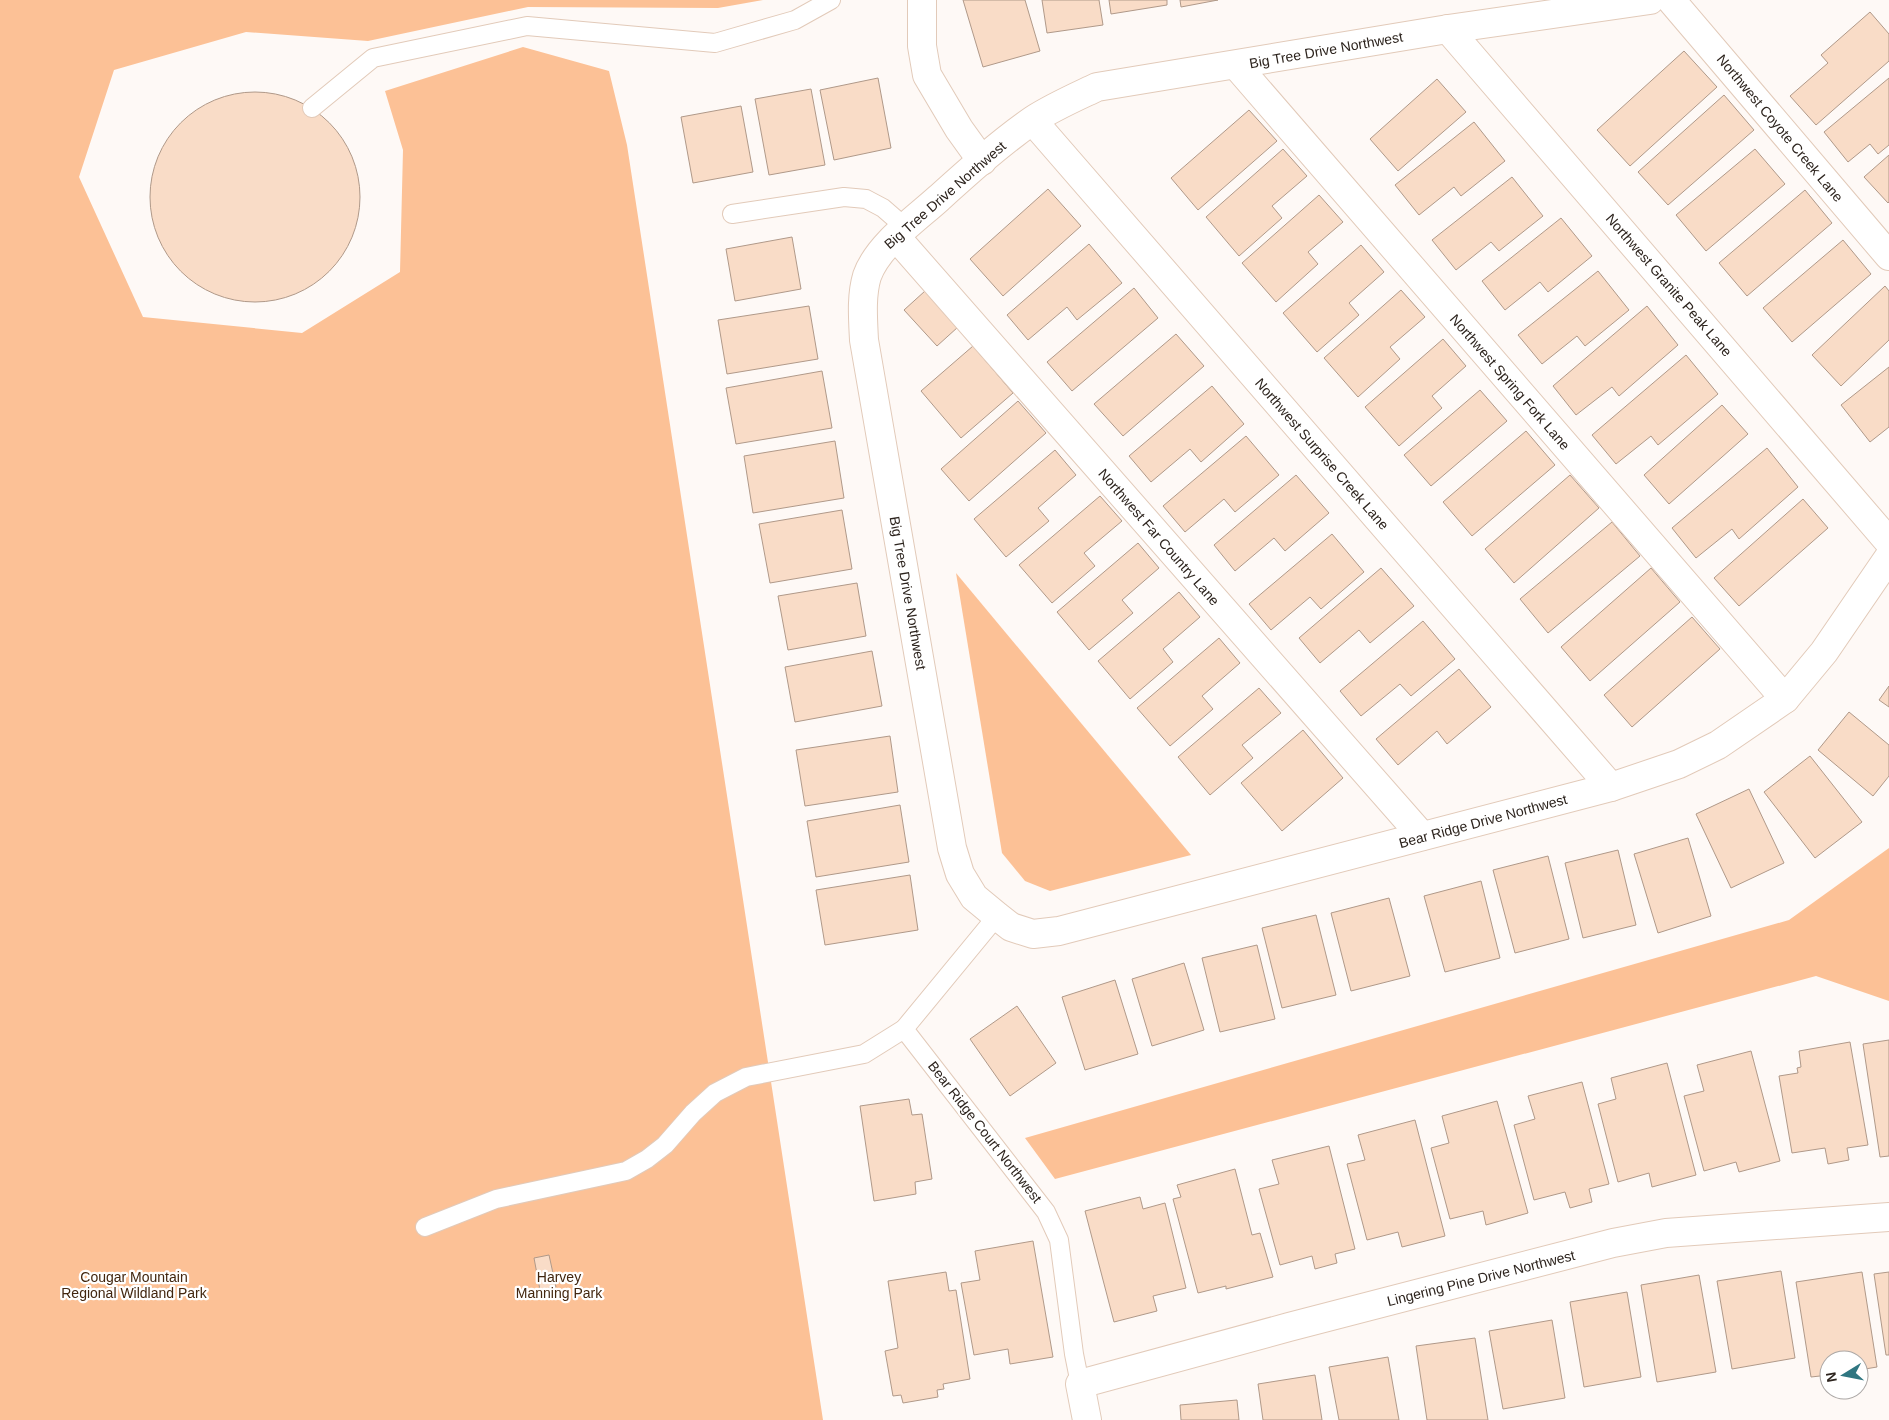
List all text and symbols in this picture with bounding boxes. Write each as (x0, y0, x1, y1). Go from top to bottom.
street label: Big Tree Drive Northwest (1248, 29, 1404, 71)
street label: Northwest Coyote Creek Lane (1714, 51, 1847, 205)
street label: Big Tree Drive Northwest (881, 138, 1009, 252)
street label: Northwest Granite Peak Lane (1603, 210, 1735, 360)
street label: Northwest Spring Fork Lane (1447, 311, 1573, 453)
street label: Northwest Surprise Creek Lane (1252, 375, 1392, 533)
street label: Northwest Far Country Lane (1095, 465, 1223, 609)
street label: Big Tree Drive Northwest (887, 515, 929, 671)
street label: Bear Ridge Drive Northwest (1397, 791, 1569, 851)
street label: Bear Ridge Court Northwest (925, 1058, 1045, 1206)
street label: Lingering Pine Drive Northwest (1385, 1247, 1577, 1309)
park label: Cougar Mountain Regional Wildland Park (61, 1269, 208, 1301)
park label: Harvey Manning Park (516, 1269, 603, 1301)
north arrow (1819, 1350, 1869, 1400)
text: N (1822, 1371, 1840, 1384)

